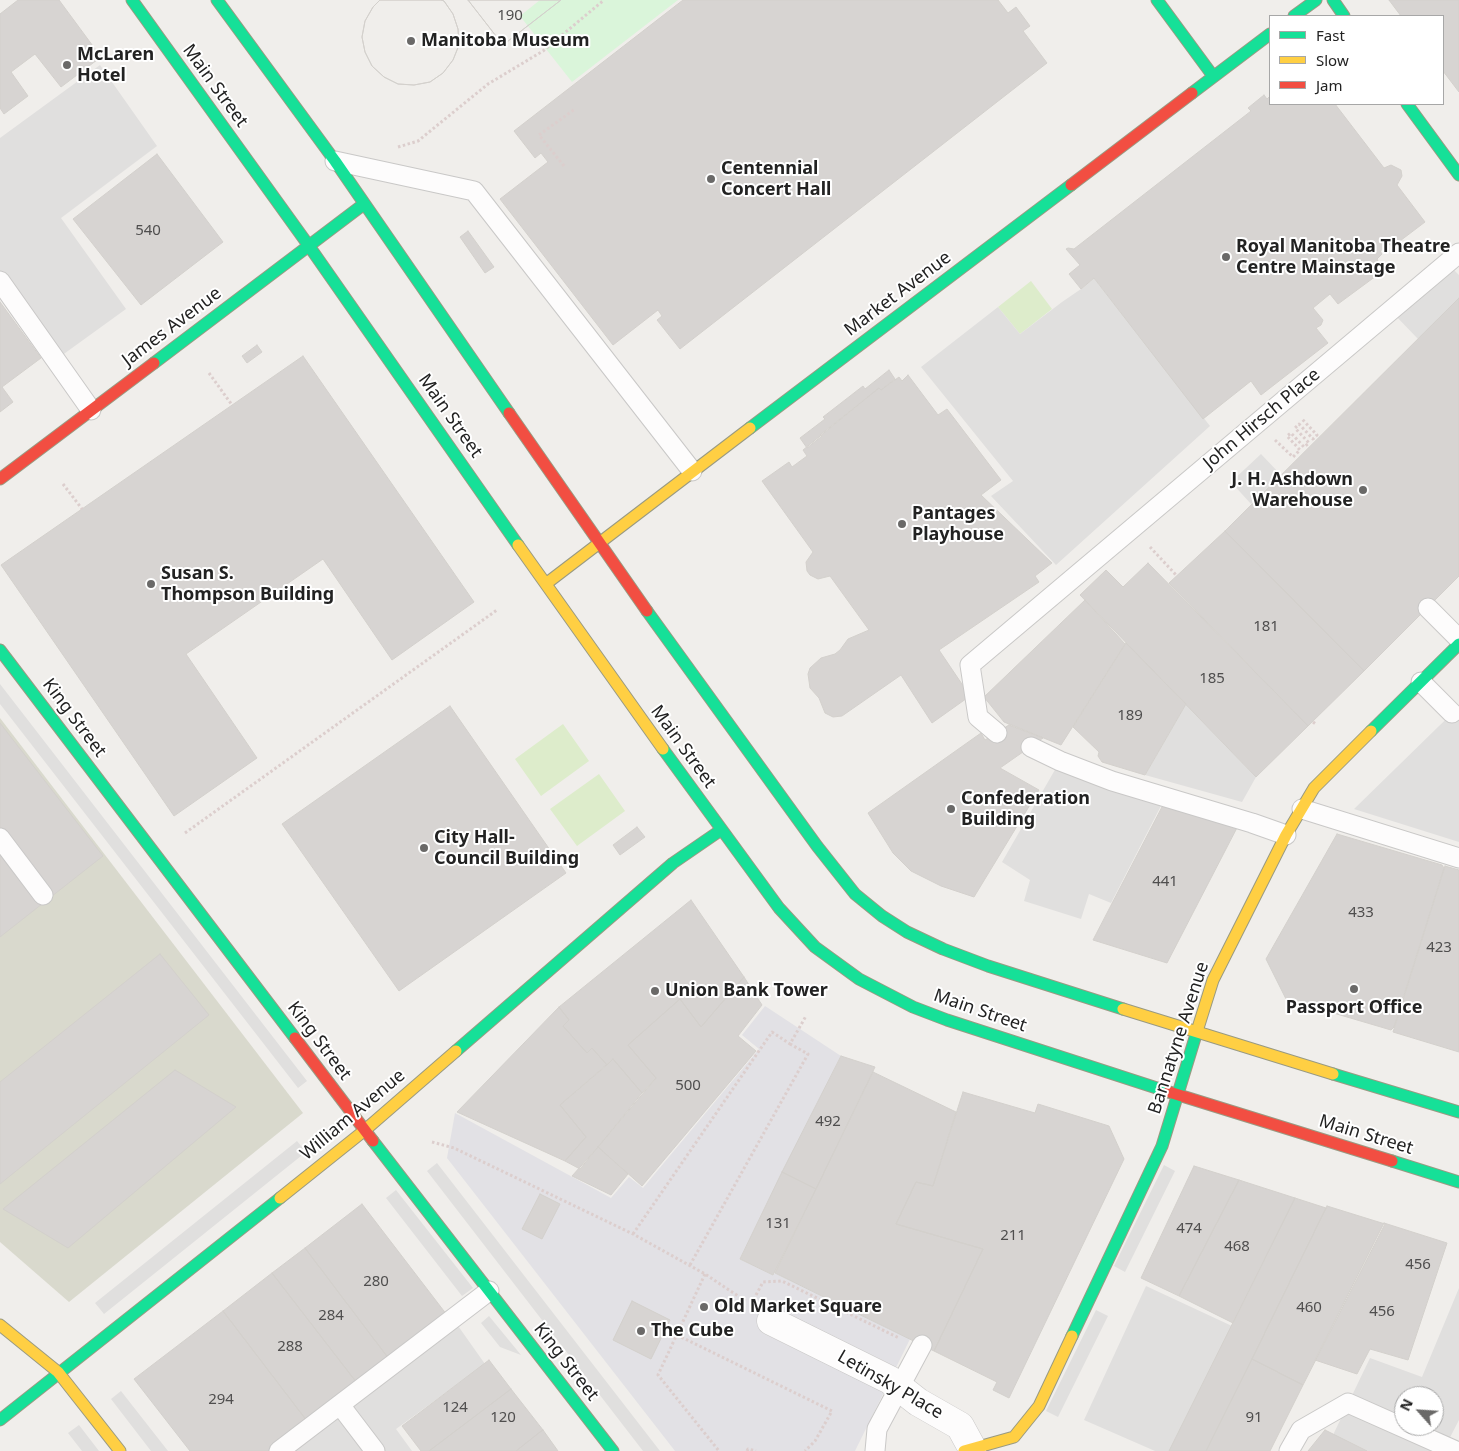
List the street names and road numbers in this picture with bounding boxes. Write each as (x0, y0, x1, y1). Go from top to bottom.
street label: Main Street (178, 40, 252, 132)
street label: Market Avenue (840, 247, 956, 341)
street label: James Avenue (118, 283, 226, 371)
street label: John Hirsch Place (1199, 364, 1325, 474)
street label: Main Street (413, 370, 487, 462)
street label: King Street (37, 674, 111, 762)
street label: Main Street (646, 701, 720, 793)
street label: Bannatyne Avenue (1144, 959, 1214, 1117)
street label: Main Street (931, 985, 1029, 1037)
street label: King Street (282, 997, 356, 1085)
street label: William Avenue (296, 1065, 410, 1165)
street label: Main Street (1316, 1110, 1416, 1160)
street label: King Street (529, 1319, 603, 1405)
street label: Letinsky Place (833, 1346, 947, 1424)

